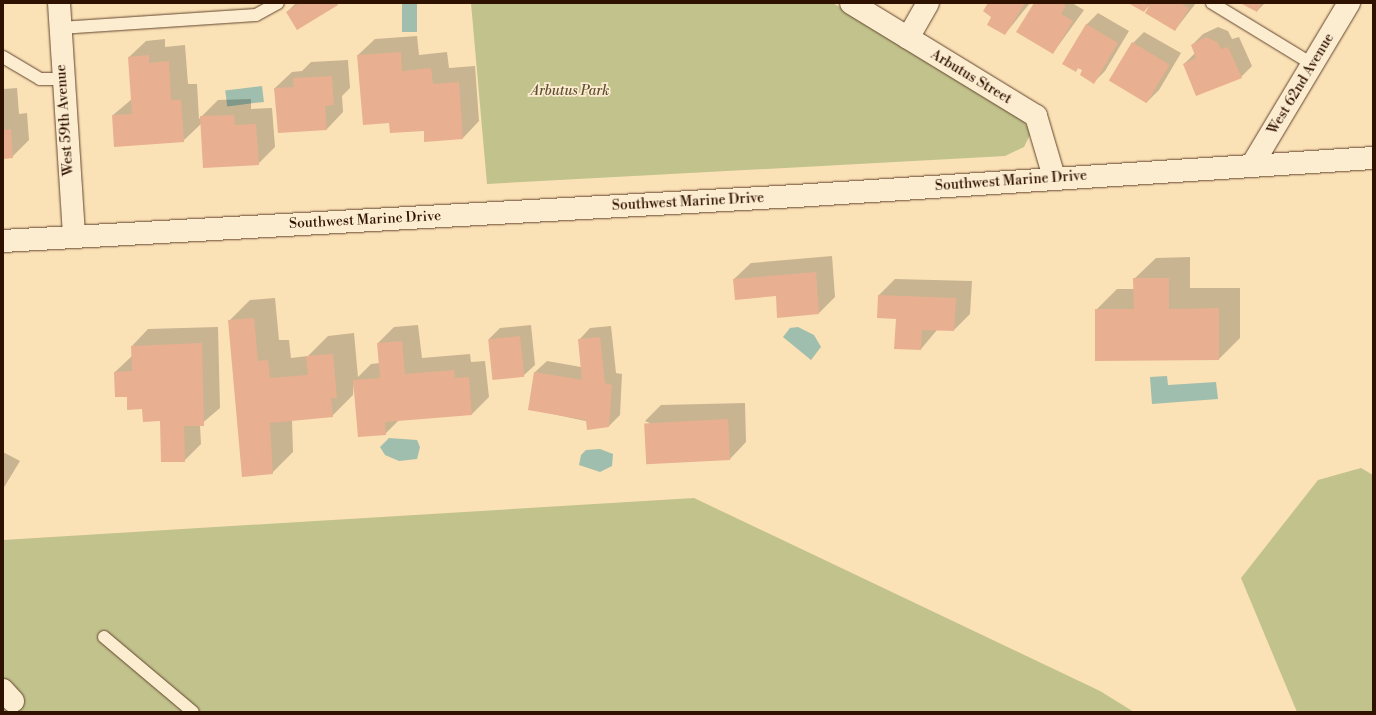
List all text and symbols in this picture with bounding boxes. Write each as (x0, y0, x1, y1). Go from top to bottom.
street label: West 62nd Avenue (1264, 30, 1338, 138)
street label: Arbutus Street (927, 46, 1015, 108)
street label: West 59th Avenue (53, 64, 77, 176)
park label: Arbutus Park (531, 83, 609, 99)
street label: Southwest Marine Drive (934, 167, 1088, 195)
street label: Southwest Marine Drive (611, 190, 765, 214)
street label: Southwest Marine Drive (288, 208, 442, 232)

